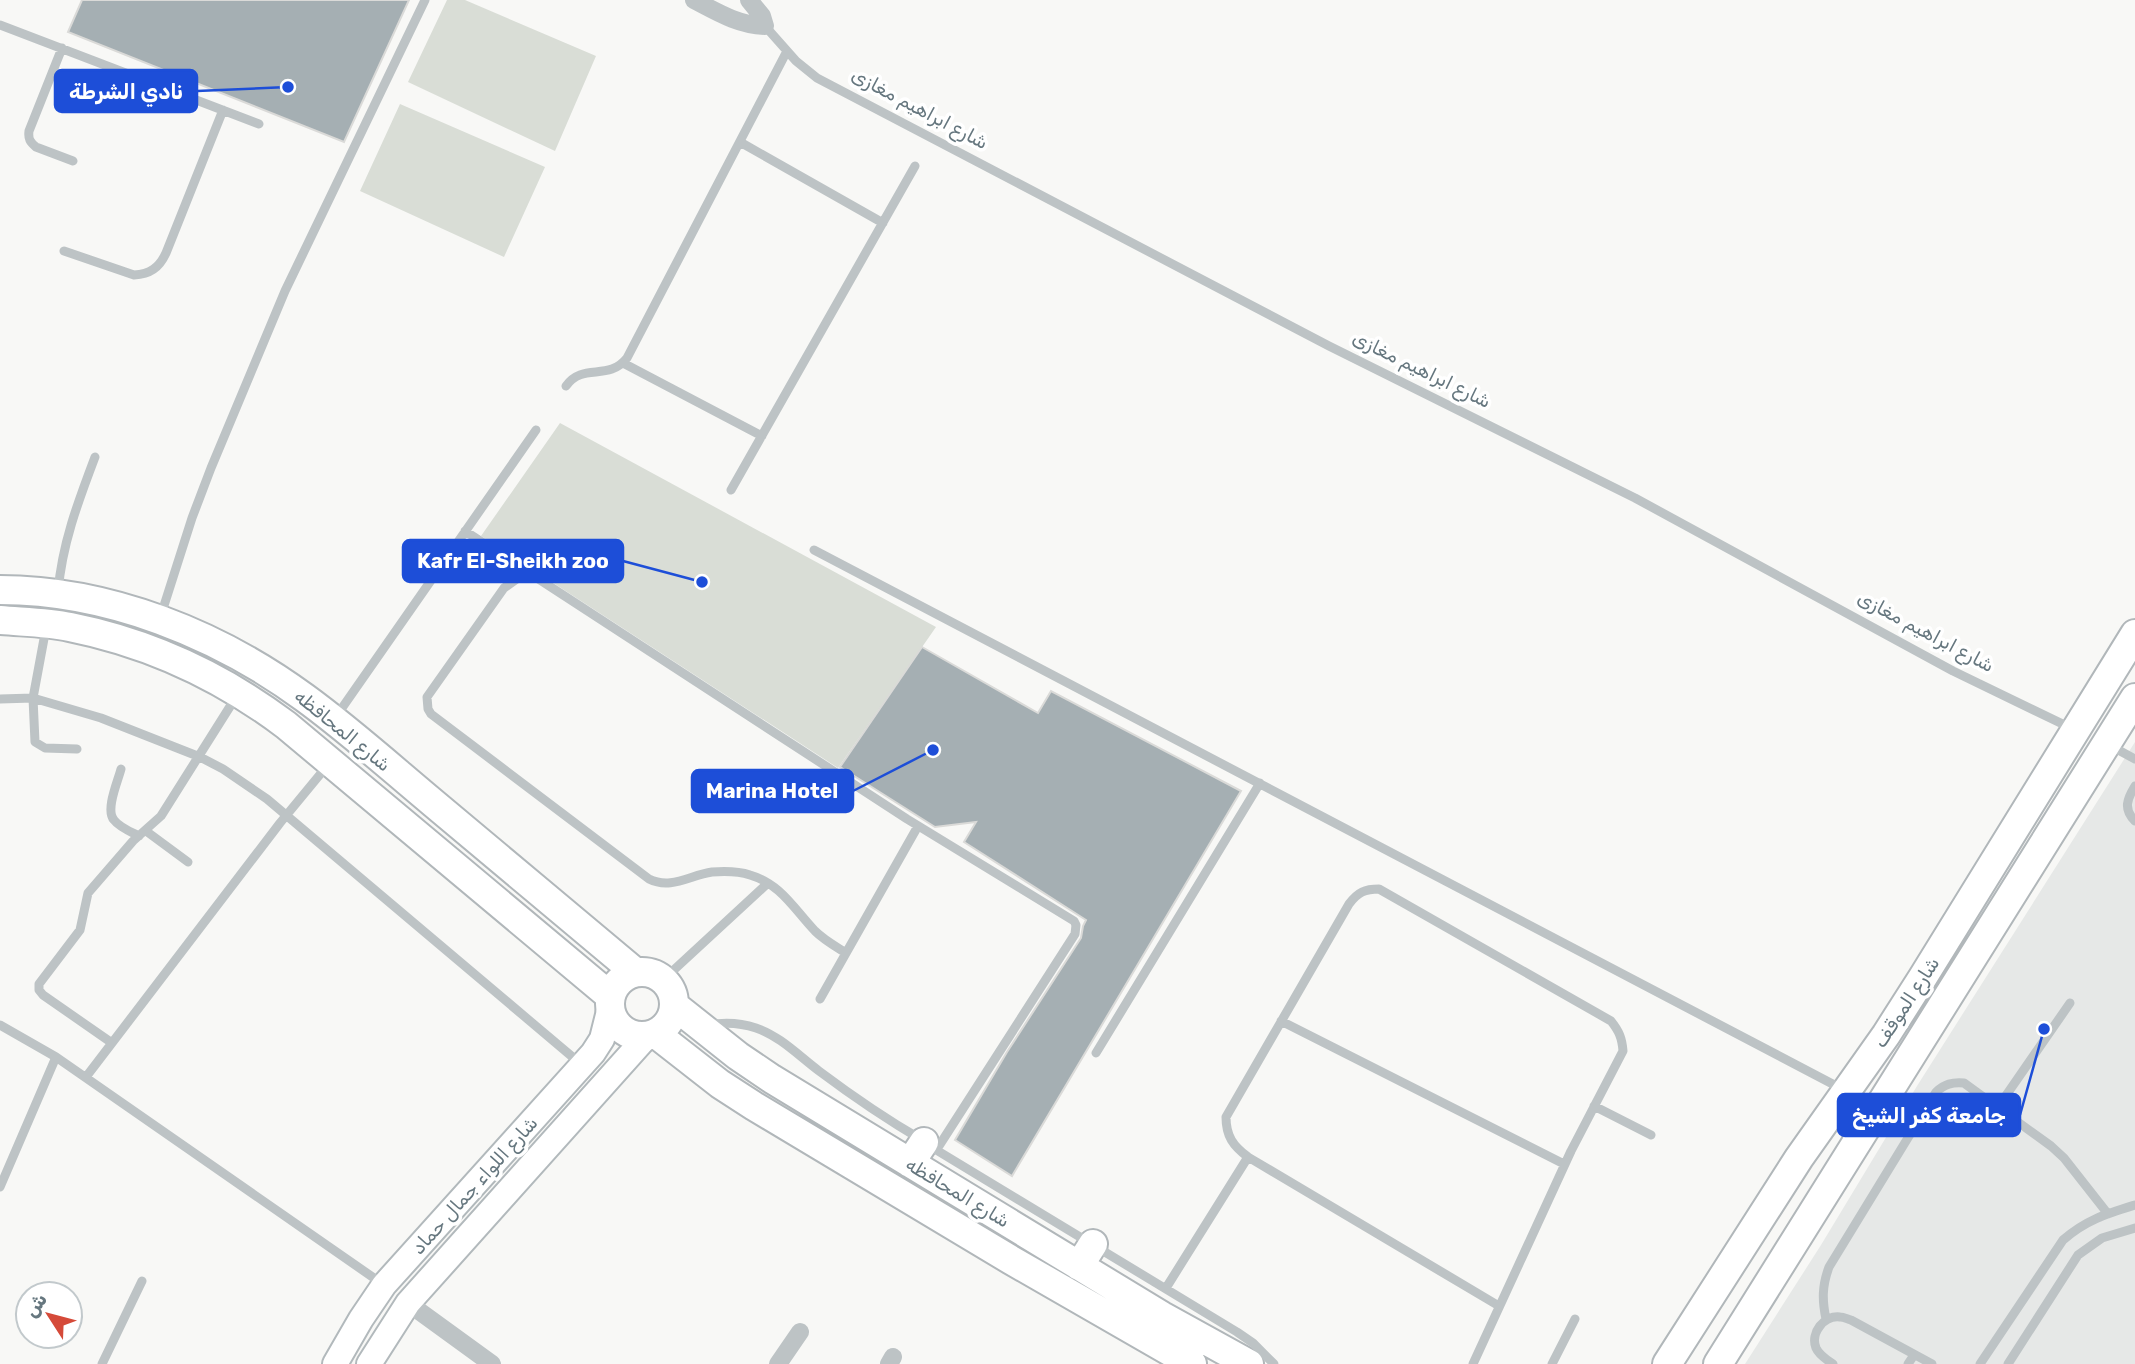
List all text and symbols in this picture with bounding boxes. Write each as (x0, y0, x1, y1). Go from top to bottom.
street label: شارع ابراهيم مغازى (847, 63, 992, 156)
callout: نادي الشرطة (55, 70, 197, 112)
text: نادي الشرطة (69, 79, 183, 107)
street label: شارع ابراهيم مغازى (1348, 326, 1495, 415)
callout: Kafr El-Sheikh zoo (403, 540, 623, 582)
text: Kafr El-Sheikh zoo (417, 548, 609, 573)
street label: شارع ابراهيم مغازى (1853, 586, 1998, 679)
street label: شارع المحافظه (289, 685, 395, 778)
callout: Marina Hotel (692, 770, 853, 812)
text: Marina Hotel (706, 778, 838, 803)
street label: شارع الموقف (1869, 952, 1946, 1053)
callout: جامعة كفر الشيخ (1838, 1094, 2020, 1136)
text: جامعة كفر الشيخ (1852, 1103, 2006, 1130)
street label: شارع اللواء جمال حماد (406, 1112, 544, 1260)
street label: شارع المحافظه (901, 1152, 1014, 1234)
north arrow (14, 1280, 84, 1350)
text: ش (19, 1289, 52, 1322)

